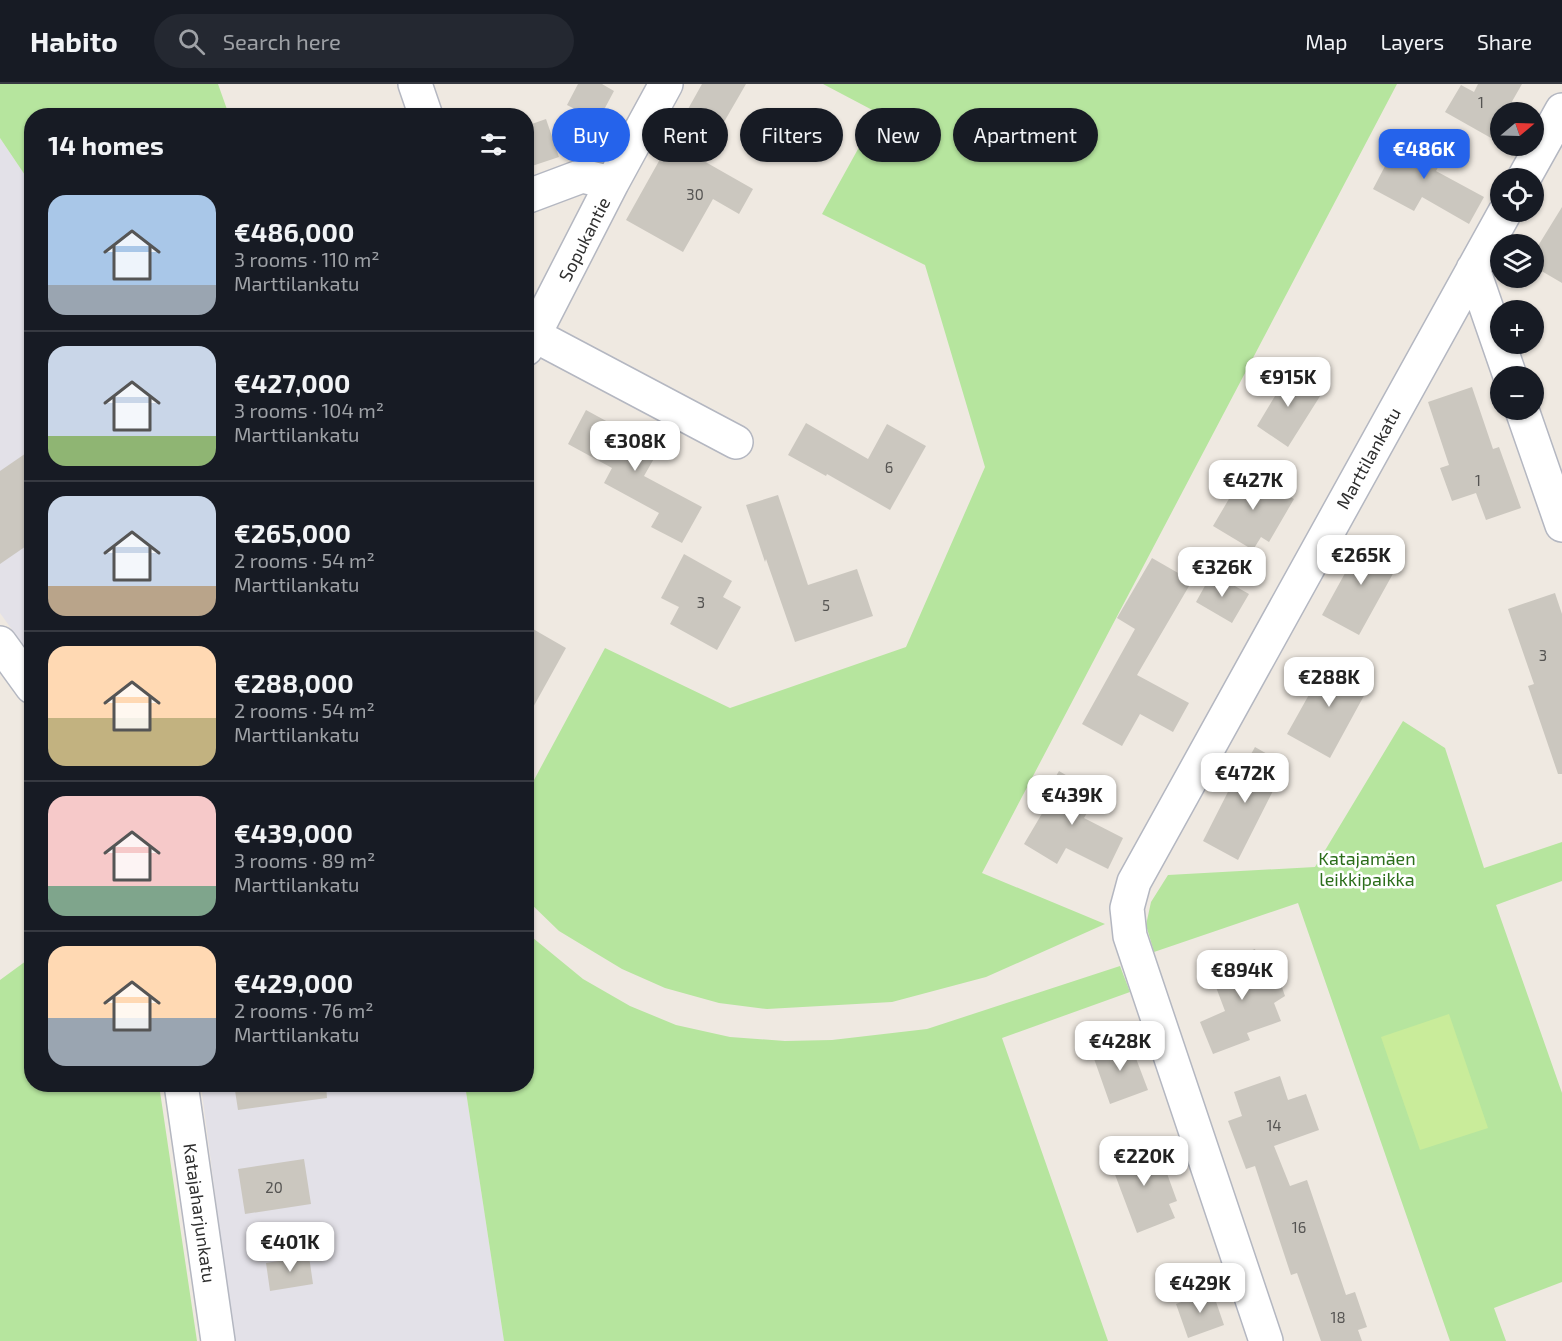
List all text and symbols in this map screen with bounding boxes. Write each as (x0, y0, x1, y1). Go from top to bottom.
search box (154, 14, 574, 68)
text: Habito (30, 24, 118, 58)
icon: search (175, 25, 208, 58)
text: Search here (223, 28, 341, 54)
text: Map (1305, 29, 1347, 54)
text: Layers (1380, 29, 1444, 54)
text: Share (1477, 29, 1532, 54)
house number: 1 (1478, 93, 1484, 111)
north arrow (1490, 102, 1544, 156)
map controls (1490, 102, 1544, 420)
chip: Buy (552, 108, 630, 162)
chip: Rent (642, 108, 728, 162)
chip: Filters (740, 108, 843, 162)
chip: New (855, 108, 941, 162)
chip: Apartment (953, 108, 1098, 162)
icon: filters (477, 128, 510, 161)
text: 14 homes (48, 129, 164, 160)
pin: €486K (1382, 129, 1466, 180)
text: €486K (1393, 136, 1455, 160)
button: locate (1490, 168, 1544, 222)
house number: 30 (686, 185, 704, 203)
street label: Sopukantie (553, 193, 615, 285)
text: €486,000 (234, 216, 354, 247)
icon: home (96, 219, 168, 291)
button: layers (1490, 234, 1544, 288)
text: 3 rooms · 110 m² (234, 247, 380, 271)
text: Marttilankatu (234, 271, 359, 295)
button: + (1490, 300, 1544, 354)
pin: €915K (1246, 357, 1330, 408)
text: €915K (1260, 364, 1317, 388)
button: − (1490, 366, 1544, 420)
text: €427,000 (234, 367, 351, 398)
icon: home (96, 370, 168, 442)
text: 3 rooms · 104 m² (234, 398, 384, 422)
street label: Marttilankatu (1331, 403, 1405, 513)
pin: €308K (593, 421, 677, 472)
text: Marttilankatu (234, 422, 359, 446)
text: €308K (604, 428, 666, 452)
house number: 6 (885, 458, 893, 476)
pin: €427K (1211, 460, 1295, 511)
text: €427K (1223, 467, 1283, 491)
house number: 1 (1475, 471, 1481, 489)
text: €265,000 (234, 517, 351, 548)
icon: home (96, 520, 168, 592)
pin: €265K (1319, 535, 1403, 586)
text: €265K (1331, 542, 1391, 566)
pin: €326K (1180, 547, 1264, 598)
text: 2 rooms · 54 m² (234, 548, 375, 572)
text: €326K (1192, 554, 1252, 578)
text: Marttilankatu (234, 572, 359, 596)
house number: 3 (697, 593, 705, 611)
house number: 5 (822, 596, 830, 614)
house number: 3 (1539, 646, 1547, 664)
pin: €288K (1287, 657, 1371, 708)
text: €288K (1298, 664, 1360, 688)
text: €288,000 (234, 667, 354, 698)
icon: home (96, 670, 168, 742)
text: 2 rooms · 54 m² (234, 698, 375, 722)
text: Marttilankatu (234, 722, 359, 746)
pin: €472K (1203, 753, 1287, 804)
text: €472K (1215, 760, 1275, 784)
pin: €439K (1030, 775, 1114, 826)
text: €439K (1041, 782, 1103, 806)
text: €439,000 (234, 817, 353, 848)
icon: home (96, 820, 168, 892)
park label: Katajamäen leikkipaikka (1318, 847, 1416, 890)
text: 3 rooms · 89 m² (234, 848, 375, 872)
text: Marttilankatu (234, 872, 359, 896)
pin: €894K (1200, 950, 1284, 1001)
text: €894K (1211, 957, 1273, 981)
text: €429,000 (234, 967, 353, 998)
icon: home (96, 970, 168, 1042)
text: 2 rooms · 76 m² (234, 998, 373, 1022)
pin: €428K (1078, 1021, 1162, 1072)
text: Marttilankatu (234, 1022, 359, 1046)
text: €428K (1089, 1028, 1151, 1052)
house number: 14 (1266, 1116, 1282, 1134)
pin: €220K (1102, 1136, 1186, 1187)
street label: Katajaharjunkatu (179, 1142, 221, 1284)
text: €220K (1113, 1143, 1175, 1167)
house number: 20 (265, 1178, 283, 1196)
house number: 16 (1292, 1218, 1306, 1236)
pin: €401K (248, 1222, 332, 1273)
text: €401K (260, 1229, 320, 1253)
pin: €429K (1158, 1263, 1242, 1314)
text: €429K (1169, 1270, 1231, 1294)
house number: 18 (1330, 1308, 1346, 1326)

